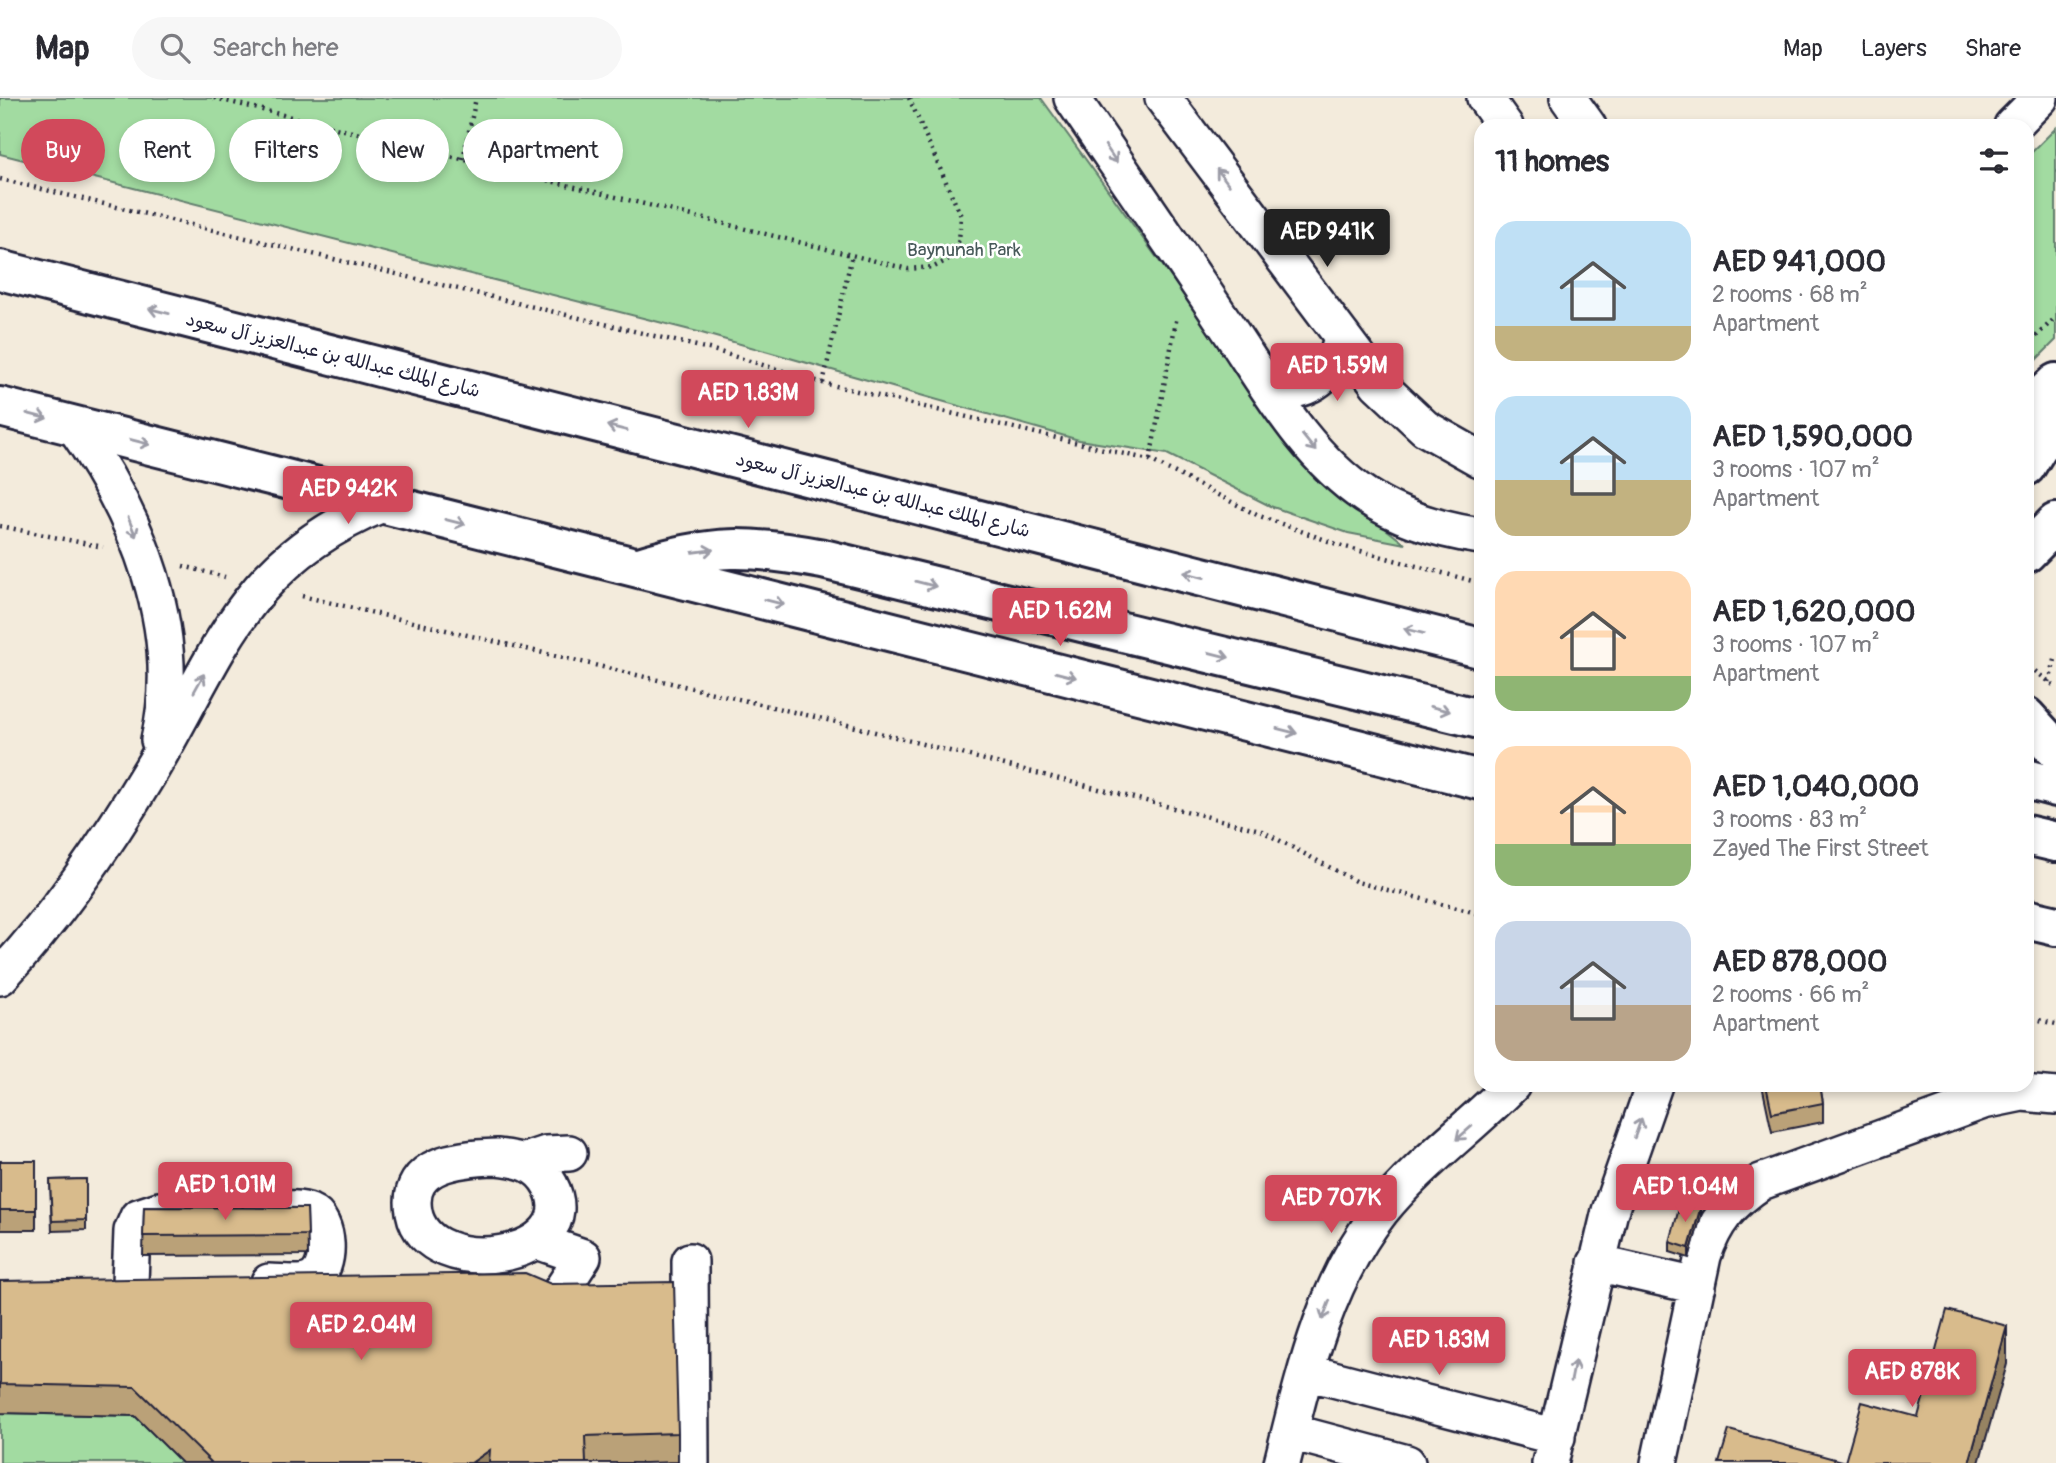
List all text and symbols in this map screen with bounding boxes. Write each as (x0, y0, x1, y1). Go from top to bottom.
search box (132, 17, 622, 80)
text: Map (35, 28, 90, 69)
icon: search (156, 29, 194, 67)
text: Search here (212, 32, 339, 64)
text: Map (1783, 34, 1823, 63)
text: Layers (1861, 34, 1927, 63)
text: Share (1965, 34, 2021, 63)
chip: Buy (21, 119, 105, 182)
chip: Rent (119, 119, 215, 182)
chip: Filters (229, 119, 342, 182)
chip: New (356, 119, 449, 182)
chip: Apartment (463, 119, 623, 182)
icon: filters (1975, 142, 2013, 180)
text: 11 homes (1495, 143, 1609, 180)
one-way arrow (1104, 144, 1118, 164)
one-way arrow (1216, 168, 1230, 187)
pin: AED 941K (1255, 209, 1399, 269)
text: AED 941K (1280, 217, 1374, 246)
park label: Baynunah Park (907, 238, 1021, 262)
text: AED 941,000 (1712, 243, 1886, 280)
icon: home (1551, 249, 1635, 333)
text: 2 rooms · 68 m² (1712, 280, 1868, 309)
one-way arrow (149, 304, 171, 317)
street label: شارع الملك عبدالله بن عبدالعزيز آل سعود (183, 307, 483, 404)
text: Apartment (1712, 309, 1819, 338)
pin: AED 1.59M (1257, 344, 1417, 403)
text: AED 1.59M (1286, 351, 1388, 380)
pin: AED 1.83M (668, 370, 828, 430)
text: AED 1.83M (697, 378, 799, 407)
one-way arrow (25, 410, 48, 423)
text: AED 1,590,000 (1712, 418, 1913, 455)
one-way arrow (606, 421, 629, 434)
icon: home (1551, 424, 1635, 508)
one-way arrow (1302, 433, 1317, 451)
one-way arrow (128, 436, 151, 449)
street label: شارع الملك عبدالله بن عبدالعزيز آل سعود (733, 447, 1033, 544)
text: 3 rooms · 107 m² (1712, 455, 1880, 484)
pin: AED 942K (276, 466, 420, 526)
text: AED 942K (299, 474, 397, 503)
text: Apartment (1712, 484, 1819, 513)
one-way arrow (126, 516, 139, 537)
one-way arrow (444, 516, 466, 529)
one-way arrow (691, 544, 714, 557)
one-way arrow (1183, 568, 1206, 581)
one-way arrow (914, 578, 937, 591)
pin: AED 1.62M (980, 588, 1140, 648)
text: AED 1,620,000 (1712, 593, 1916, 630)
one-way arrow (762, 596, 785, 609)
text: AED 1.62M (1008, 596, 1112, 625)
icon: home (1551, 599, 1635, 683)
one-way arrow (1403, 624, 1426, 637)
text: 3 rooms · 107 m² (1712, 630, 1880, 659)
one-way arrow (1207, 649, 1229, 662)
text: Apartment (1712, 659, 1819, 688)
one-way arrow (1054, 669, 1077, 682)
one-way arrow (192, 674, 206, 694)
one-way arrow (1428, 703, 1451, 716)
one-way arrow (1275, 725, 1298, 738)
text: AED 1,040,000 (1712, 768, 1919, 805)
icon: home (1551, 774, 1635, 858)
text: 3 rooms · 83 m² (1712, 805, 1867, 834)
text: Zayed The First Street (1712, 834, 1929, 863)
text: AED 878,000 (1712, 943, 1888, 980)
icon: home (1551, 949, 1635, 1033)
text: 2 rooms · 66 m² (1712, 980, 1869, 1009)
text: Apartment (1712, 1009, 1819, 1038)
one-way arrow (1632, 1117, 1645, 1139)
one-way arrow (1455, 1125, 1473, 1141)
pin: AED 1.01M (145, 1162, 305, 1222)
pin: AED 1.04M (1605, 1164, 1765, 1224)
text: AED 1.01M (174, 1170, 276, 1199)
text: AED 1.04M (1632, 1172, 1738, 1201)
pin: AED 707K (1259, 1176, 1403, 1235)
text: AED 707K (1281, 1183, 1381, 1212)
one-way arrow (1318, 1298, 1331, 1320)
pin: AED 2.04M (281, 1302, 441, 1362)
text: AED 2.04M (306, 1310, 416, 1339)
pin: AED 1.83M (1359, 1318, 1519, 1377)
text: AED 1.83M (1388, 1325, 1490, 1354)
pin: AED 878K (1840, 1350, 1984, 1409)
text: AED 878K (1864, 1357, 1960, 1386)
one-way arrow (1567, 1360, 1581, 1383)

